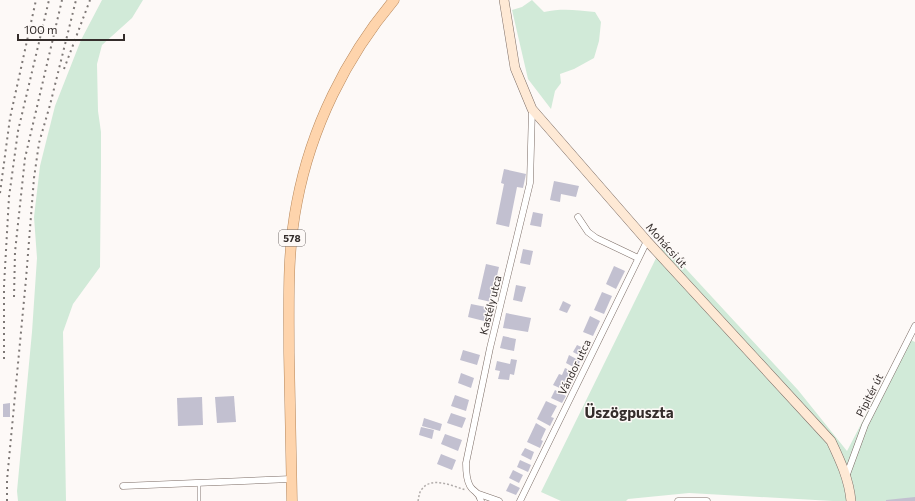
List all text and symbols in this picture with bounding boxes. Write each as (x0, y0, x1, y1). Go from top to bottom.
scale bar (18, 16, 124, 42)
text: 100 m (24, 22, 58, 36)
street label: Mohácsi út (644, 220, 691, 270)
road number: 578 (279, 230, 305, 246)
street label: Kastély utca (476, 274, 504, 336)
street label: Vándor utca (555, 337, 593, 397)
street label: Pipitér út (853, 371, 886, 419)
district label: Üszögpuszta (584, 403, 674, 421)

